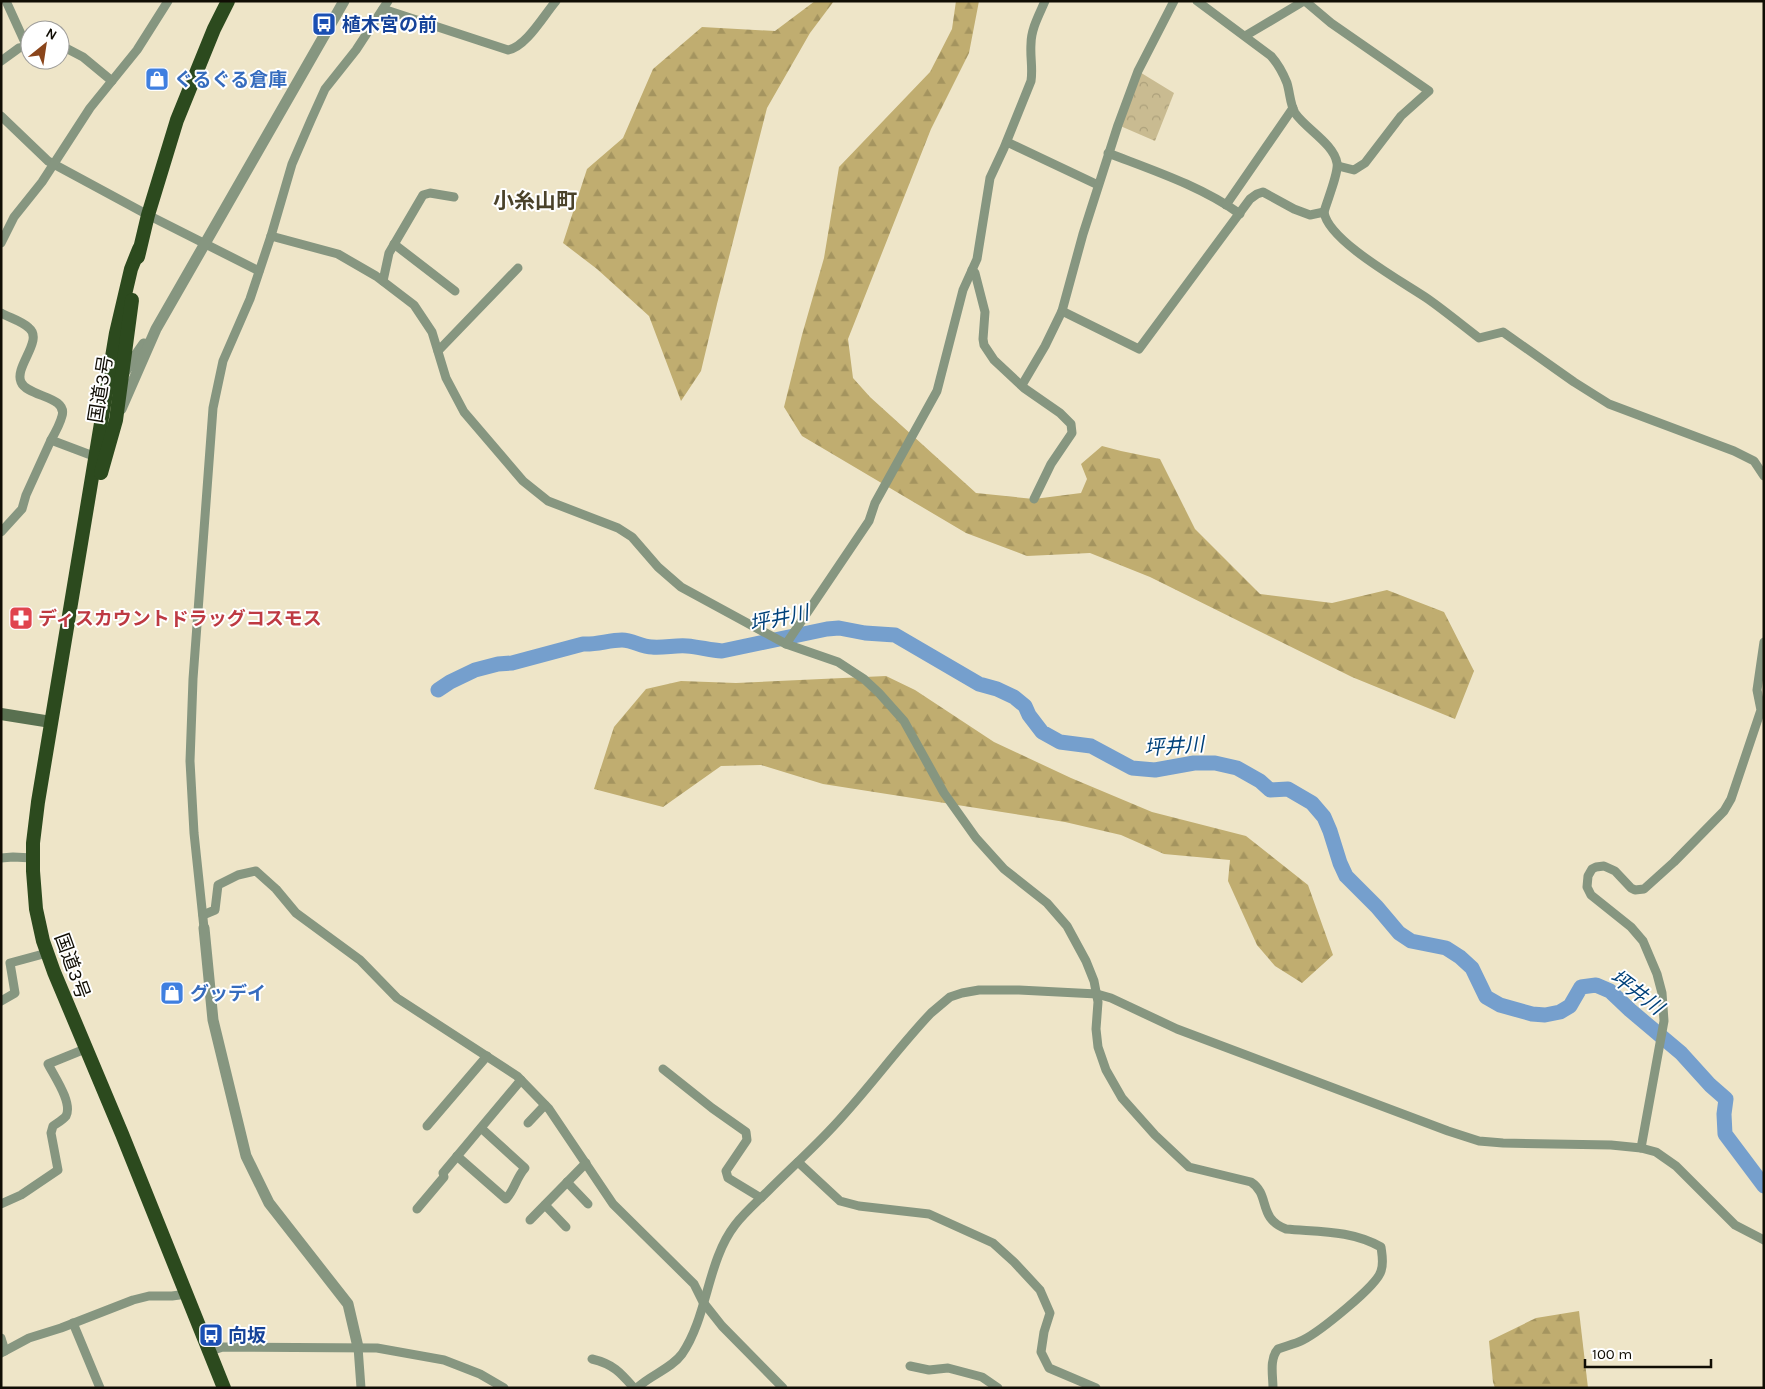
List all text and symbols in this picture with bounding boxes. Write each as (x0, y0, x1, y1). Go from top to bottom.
bus stop icon: 植木宮の前 (311, 11, 337, 37)
place label: 植木宮の前 (342, 14, 437, 36)
north arrow (20, 20, 70, 70)
text: N (43, 24, 60, 44)
shop icon: ぐるぐる倉庫 (144, 66, 170, 92)
place label: ぐるぐる倉庫 (174, 69, 287, 91)
district label: 小糸山町 (493, 189, 577, 213)
street label: 国道3号 (85, 354, 117, 425)
water label: 坪井川 (747, 601, 813, 636)
pharmacy icon: ディスカウントドラッグコスモス (8, 605, 34, 631)
place label: ディスカウントドラッグコスモス (38, 608, 322, 630)
water label: 坪井川 (1143, 733, 1207, 760)
street label: 国道3号 (50, 931, 94, 1002)
water label: 坪井川 (1606, 965, 1669, 1021)
shop icon: グッデイ (159, 980, 185, 1006)
place label: グッデイ (190, 983, 266, 1005)
bus stop icon: 向坂 (198, 1322, 224, 1348)
place label: 向坂 (228, 1325, 266, 1347)
scale bar (1585, 1336, 1711, 1368)
text: 100 m (1592, 1345, 1632, 1363)

